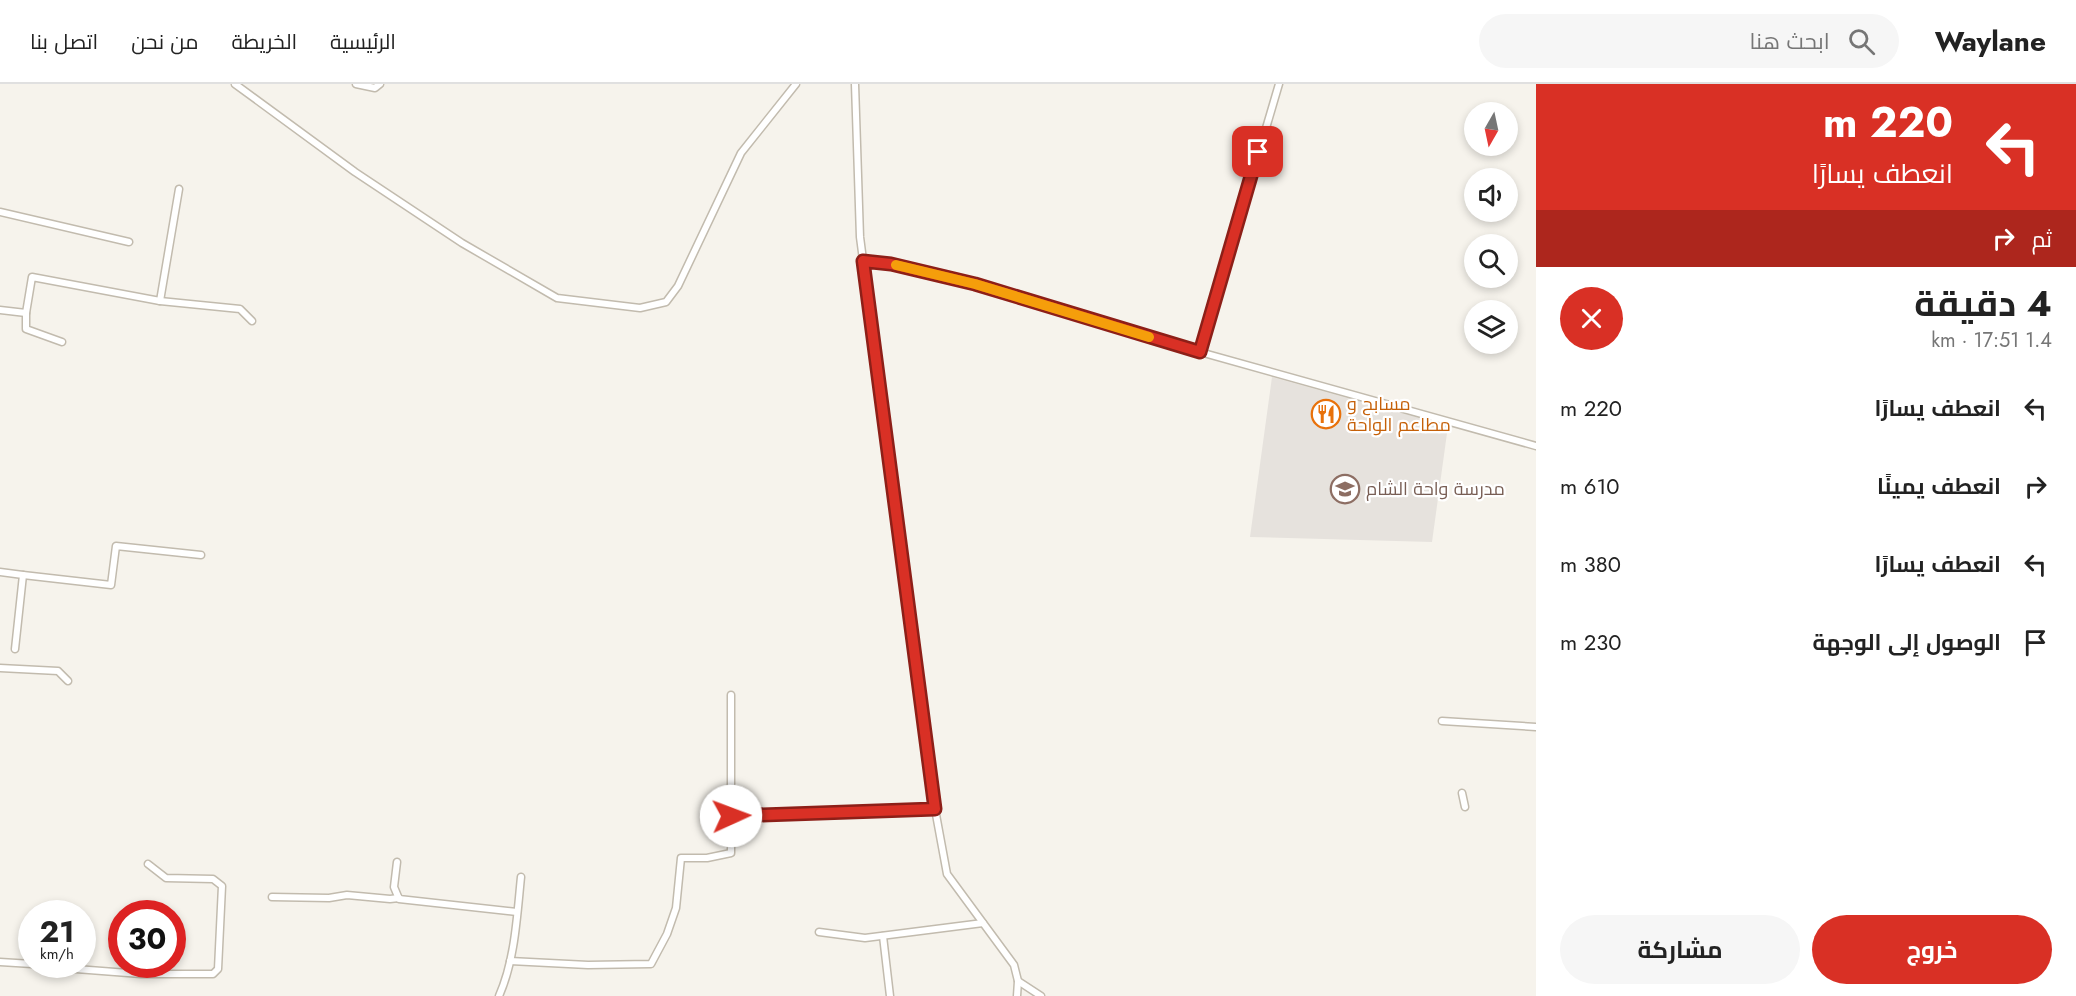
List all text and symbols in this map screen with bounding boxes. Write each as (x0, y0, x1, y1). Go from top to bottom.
search box (1479, 14, 1899, 68)
text: Waylane (1935, 21, 2046, 62)
text: ابحث هنا (1750, 25, 1830, 57)
icon: search (1845, 25, 1878, 58)
text: اتصل بنا (30, 27, 98, 57)
text: من نحن (131, 27, 199, 57)
text: الخريطة (232, 27, 297, 57)
text: الرئيسية (330, 27, 396, 57)
text: 220 m (1823, 92, 1953, 153)
north arrow (1464, 102, 1518, 156)
map controls (1464, 102, 1518, 354)
icon: left (1974, 108, 2052, 186)
pin (1232, 126, 1283, 177)
icon: arrive (1241, 135, 1274, 168)
text: انعطف يسارًا (1812, 154, 1953, 193)
button: sound (1464, 168, 1518, 222)
icon: right (1987, 222, 2020, 255)
text: ثم (2032, 223, 2052, 255)
button: search (1464, 234, 1518, 288)
text: 4 دقيقة (1914, 277, 2052, 329)
button: close (1560, 287, 1623, 350)
button: layers (1464, 300, 1518, 354)
text: 1.4 km · 17:51 (1931, 326, 2052, 355)
place label: مسابح و مطاعم الواحة (1347, 391, 1451, 438)
text: 220 m (1560, 392, 1622, 424)
text: انعطف يسارًا (1874, 392, 2001, 424)
icon: left (2019, 392, 2052, 425)
restaurant icon: مسابح و مطاعم الواحة (1310, 398, 1342, 430)
text: 610 m (1560, 470, 1620, 502)
text: انعطف يمينًا (1877, 470, 2001, 502)
icon: right (2019, 470, 2052, 503)
school or university icon: مدرسة واحة الشام (1329, 473, 1361, 505)
place label: مدرسة واحة الشام (1366, 476, 1505, 502)
text: 380 m (1560, 548, 1621, 580)
text: انعطف يسارًا (1874, 548, 2001, 580)
icon: left (2019, 548, 2052, 581)
text: 230 m (1560, 626, 1622, 658)
text: الوصول إلى الوجهة (1813, 626, 2001, 658)
icon: arrive (2019, 626, 2052, 659)
position arrow (699, 784, 763, 848)
speed limit sign: 30 (108, 900, 186, 978)
text: 21 (40, 910, 74, 953)
button: مشاركة (1560, 915, 1800, 984)
button: خروج (1812, 915, 2052, 984)
text: km/h (40, 943, 74, 965)

